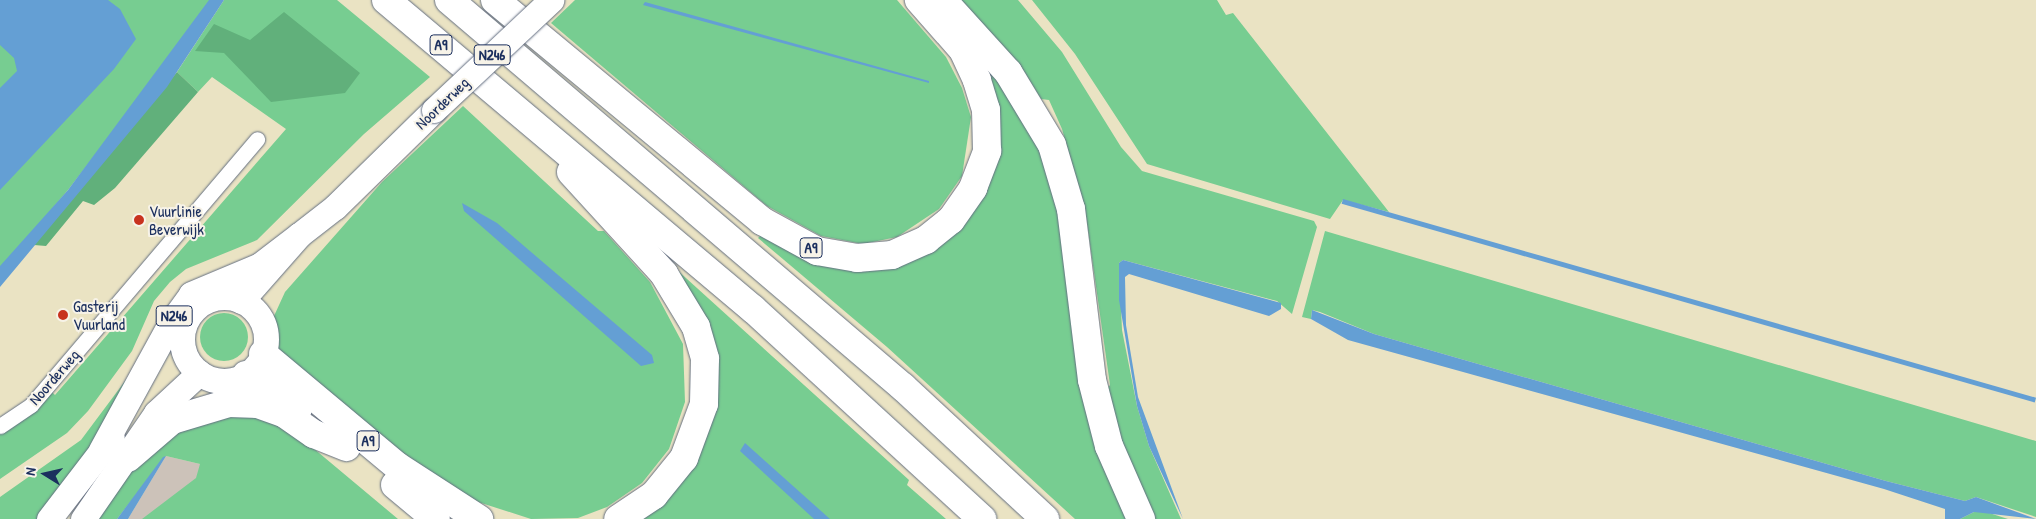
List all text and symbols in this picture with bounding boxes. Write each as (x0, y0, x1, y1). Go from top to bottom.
road number: A9 (428, 32, 454, 58)
road number: N246 (473, 42, 511, 68)
street label: Noorderweg (411, 73, 473, 133)
place label: Vuurlinie Beverwijk (149, 201, 204, 239)
marker: Vuurlinie Beverwijk (133, 214, 145, 226)
road number: A9 (798, 236, 824, 260)
place label: Gasterij Vuurland (73, 296, 125, 334)
road number: N246 (155, 304, 193, 328)
marker: Gasterij Vuurland (57, 309, 69, 321)
street label: Noorderweg (25, 345, 83, 409)
road number: A9 (356, 428, 380, 454)
north arrow (20, 449, 70, 499)
text: N (20, 466, 40, 477)

